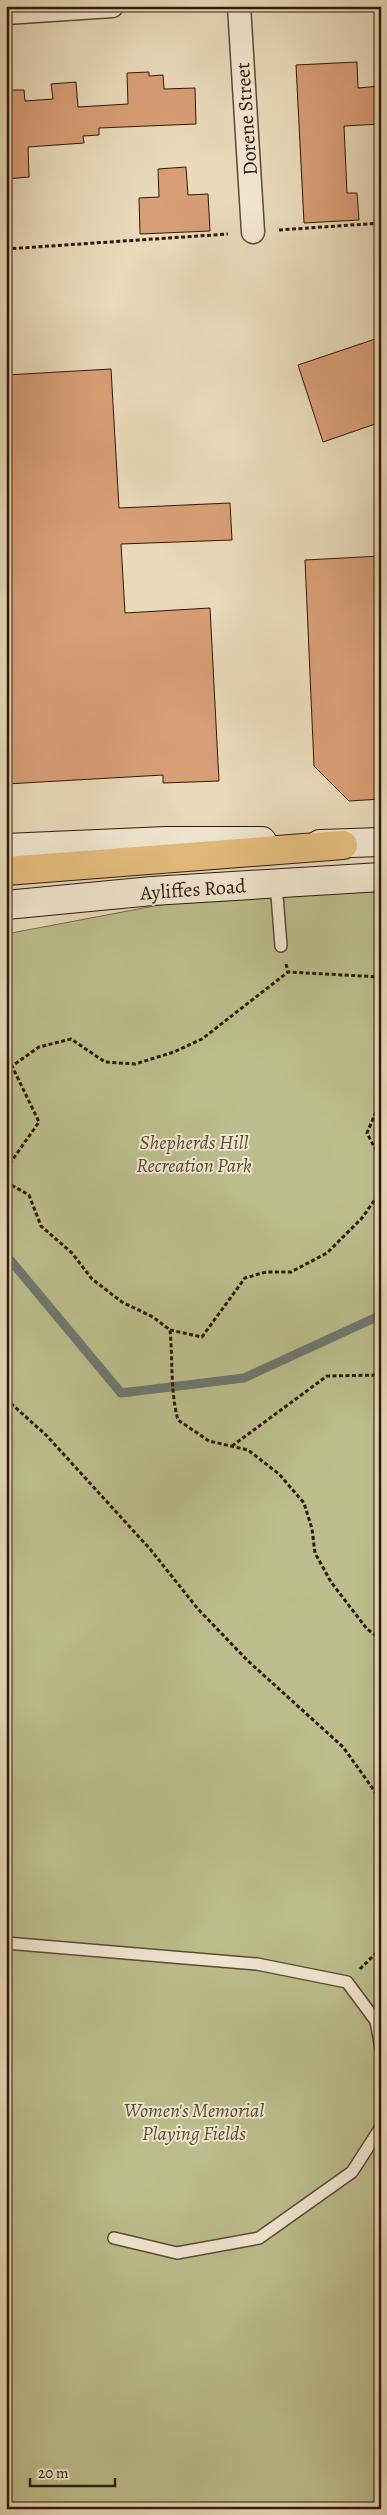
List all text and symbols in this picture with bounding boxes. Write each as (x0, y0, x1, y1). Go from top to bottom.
street label: Dorene Street (229, 61, 264, 177)
street label: Ayliffes Road (138, 872, 247, 907)
park label: Shepherds Hill Recreation Park (136, 1129, 252, 1179)
park label: Women's Memorial Playing Fields (124, 2097, 264, 2147)
scale bar (30, 2455, 115, 2487)
text: 20 m (38, 2463, 69, 2483)

